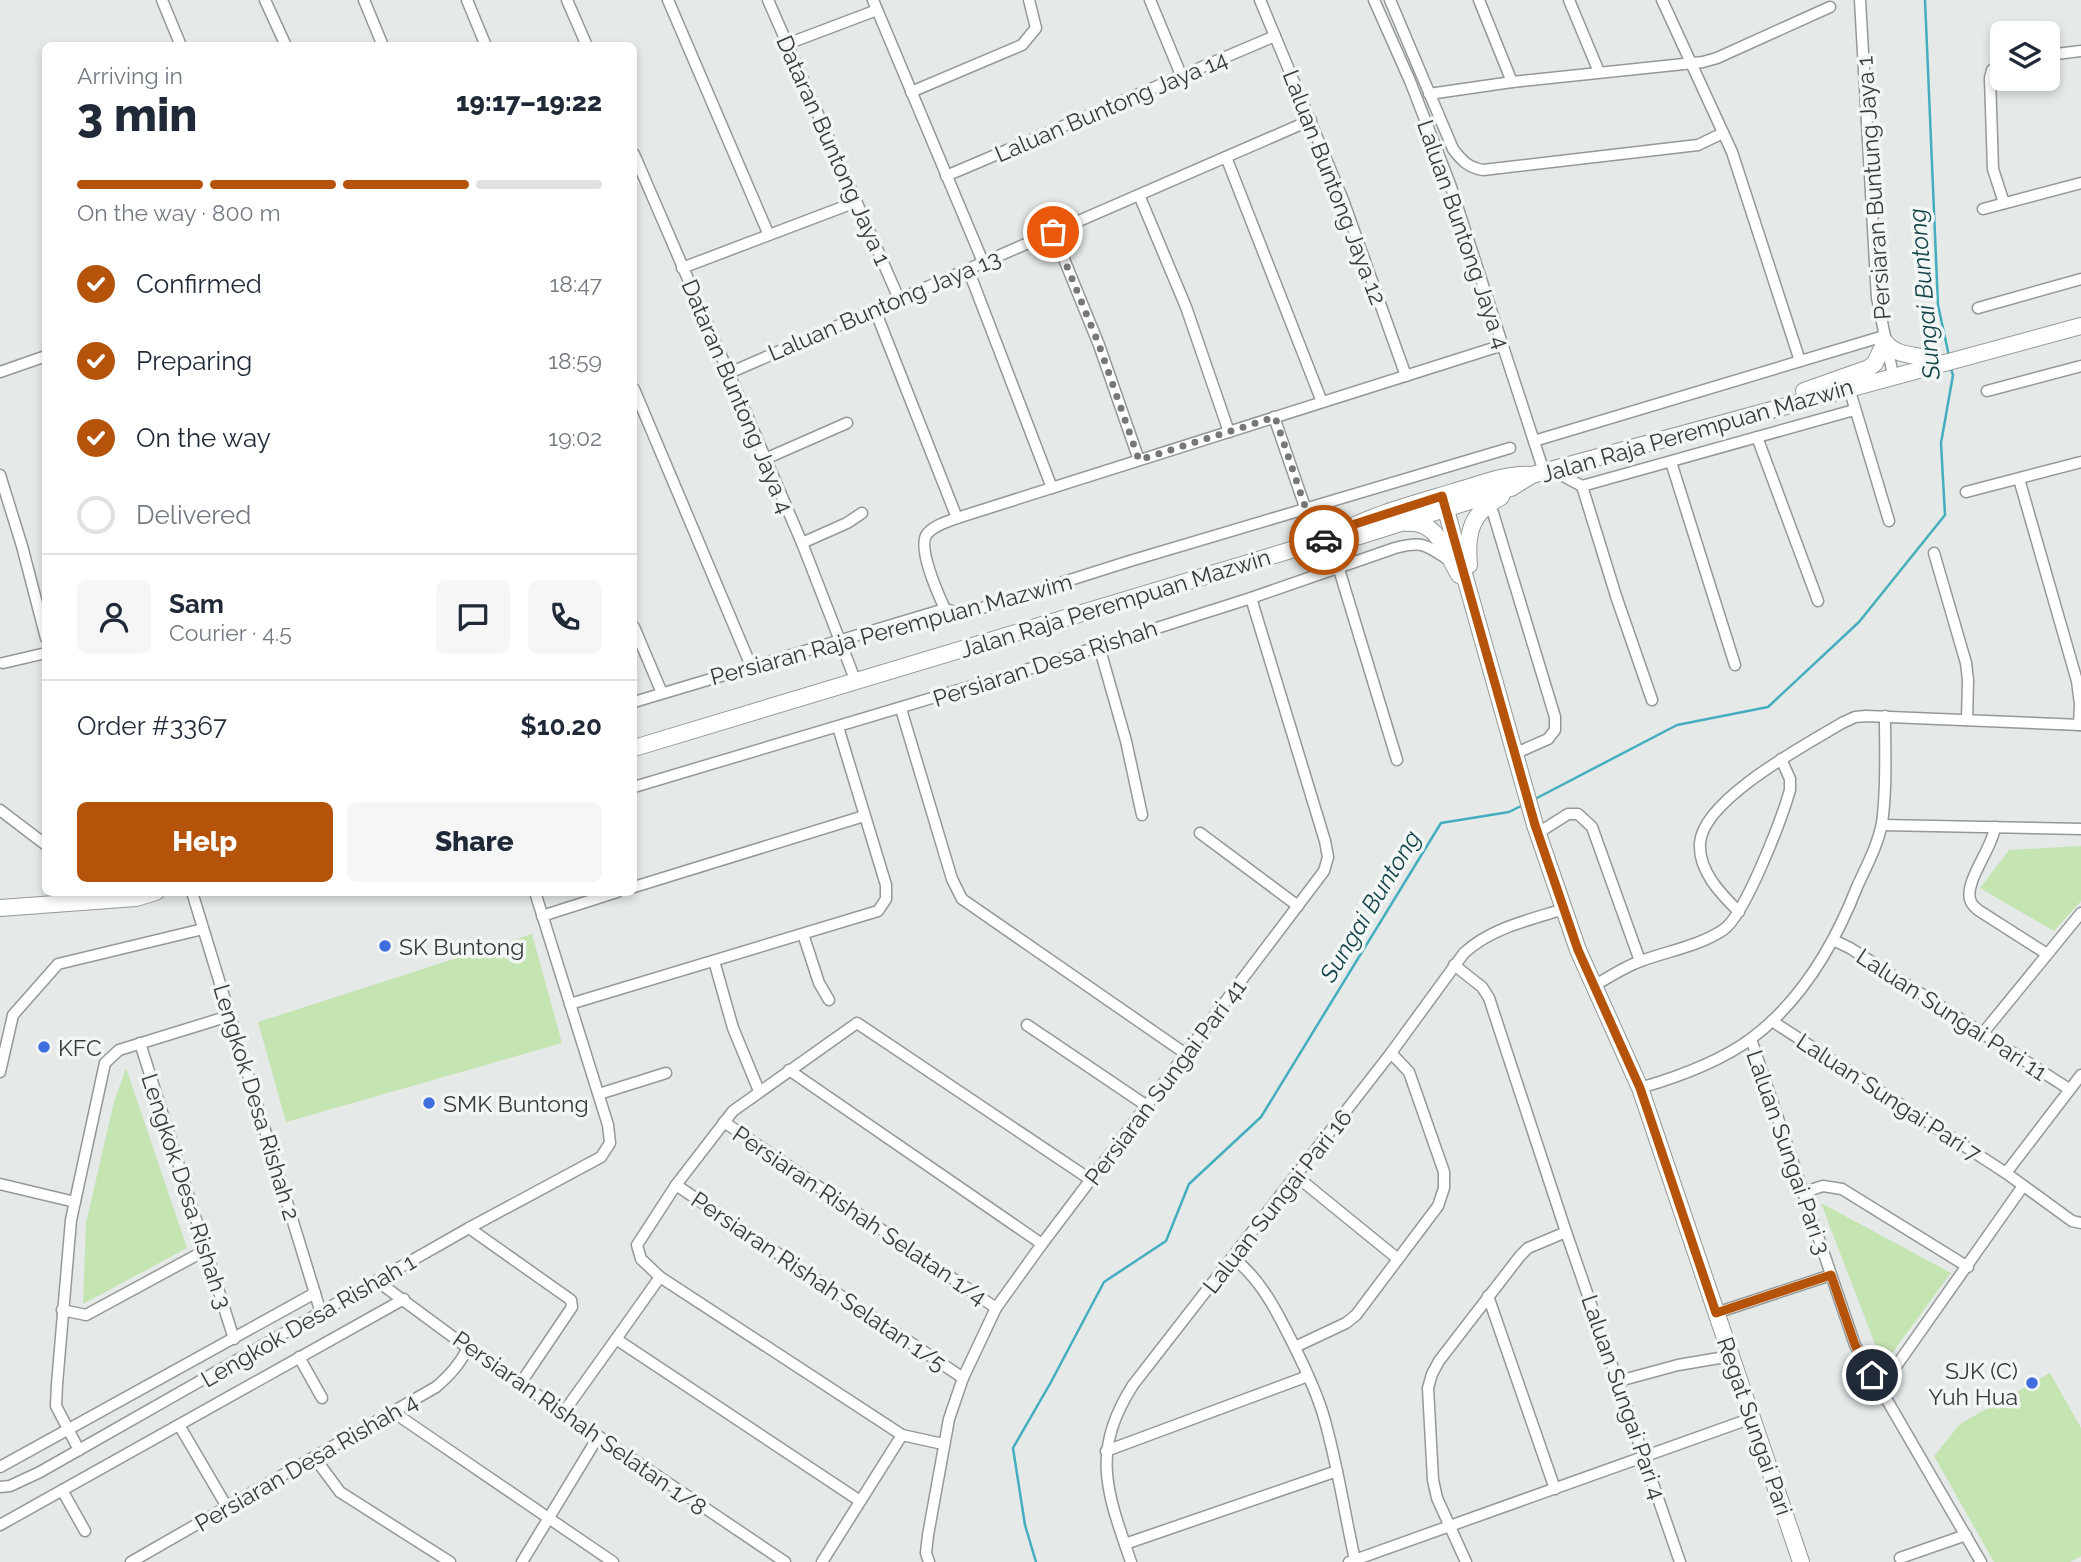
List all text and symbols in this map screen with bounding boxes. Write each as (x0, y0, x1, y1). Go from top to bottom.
map controls (1990, 21, 2060, 91)
button: layers (1990, 21, 2060, 91)
street label: Dataran Buntong Jaya 1 (771, 31, 897, 269)
street label: Laluan Buntong Jaya 14 (991, 45, 1231, 167)
street label: Persiaran Buntung Jaya 1 (1850, 55, 1896, 321)
text: Arriving in (77, 62, 183, 89)
street label: Laluan Buntong Jaya 12 (1278, 66, 1392, 308)
text: 19:17–19:22 (456, 87, 602, 117)
text: 3 min (77, 88, 197, 142)
street label: Laluan Buntong Jaya 4 (1412, 116, 1516, 352)
text: On the way · 800 m (77, 199, 281, 226)
pin (1023, 202, 1083, 262)
water label: Sungai Buntong (1902, 207, 1946, 382)
icon: bag (1034, 213, 1072, 251)
street label: Laluan Buntong Jaya 13 (764, 244, 1004, 366)
icon: check (77, 265, 115, 303)
text: Confirmed (136, 269, 262, 299)
text: 18:47 (549, 270, 602, 297)
street label: Dataran Buntong Jaya 4 (676, 275, 800, 517)
icon: check (77, 342, 115, 380)
text: Preparing (136, 346, 252, 376)
text: 18:59 (548, 347, 602, 374)
street label: Jalan Raja Perempuan Mazwin (1538, 373, 1856, 487)
icon: check (77, 419, 115, 457)
text: On the way (136, 423, 271, 453)
text: 19:02 (548, 424, 602, 451)
text: Delivered (136, 500, 251, 530)
courier (1289, 505, 1359, 575)
icon: car (1305, 521, 1343, 559)
street label: Jalan Raja Perempuan Mazwin (957, 543, 1273, 663)
street label: Persiaran Raja Perempuan Mazwim (707, 568, 1075, 690)
button: person (77, 580, 151, 654)
button: chat (436, 580, 510, 654)
button: phone (528, 580, 602, 654)
text: Sam (169, 589, 224, 619)
street label: Persiaran Desa Rishah (930, 614, 1160, 712)
text: Courier · 4.5 (169, 619, 292, 646)
text: Order #3367 (77, 711, 227, 741)
text: $10.20 (520, 711, 602, 741)
button: Help (77, 802, 333, 882)
button: Share (347, 802, 602, 882)
water label: Sungai Buntong (1313, 825, 1427, 988)
place label: SK Buntong (399, 933, 524, 960)
marker: SK Buntong (377, 938, 393, 954)
street label: Laluan Sungai Pari 11 (1852, 942, 2052, 1086)
street label: Persiaran Sungai Pari 41 (1079, 974, 1251, 1190)
street label: Lengkok Desa Rishah 2 (208, 981, 306, 1223)
street label: Laluan Sungai Pari 7 (1792, 1027, 1987, 1167)
place label: KFC (58, 1034, 102, 1061)
marker: KFC (36, 1039, 52, 1055)
street label: Laluan Sungai Pari 3 (1741, 1046, 1837, 1258)
street label: Lengkok Desa Rishah 3 (136, 1070, 238, 1312)
place label: SMK Buntong (443, 1090, 589, 1117)
marker: SMK Buntong (421, 1095, 437, 1111)
street label: Laluan Sungai Pari 16 (1197, 1104, 1357, 1298)
street label: Persiaran Rishah Selatan 1/4 (728, 1120, 992, 1310)
street label: Persiaran Rishah Selatan 1/5 (686, 1186, 952, 1376)
street label: Lengkok Desa Rishah 1 (196, 1247, 420, 1392)
street label: Laluan Sungai Pari 4 (1576, 1291, 1672, 1503)
street label: Persiaran Rishah Selatan 1/8 (448, 1325, 712, 1521)
street label: Regat Sungai Pari (1712, 1333, 1798, 1519)
pin (1842, 1345, 1902, 1405)
icon: home (1853, 1356, 1891, 1394)
place label: SJK (C) Yuh Hua (1928, 1357, 2018, 1410)
marker: SJK (C) Yuh Hua (2024, 1375, 2040, 1391)
street label: Persiaran Desa Rishah 4 (190, 1387, 422, 1537)

